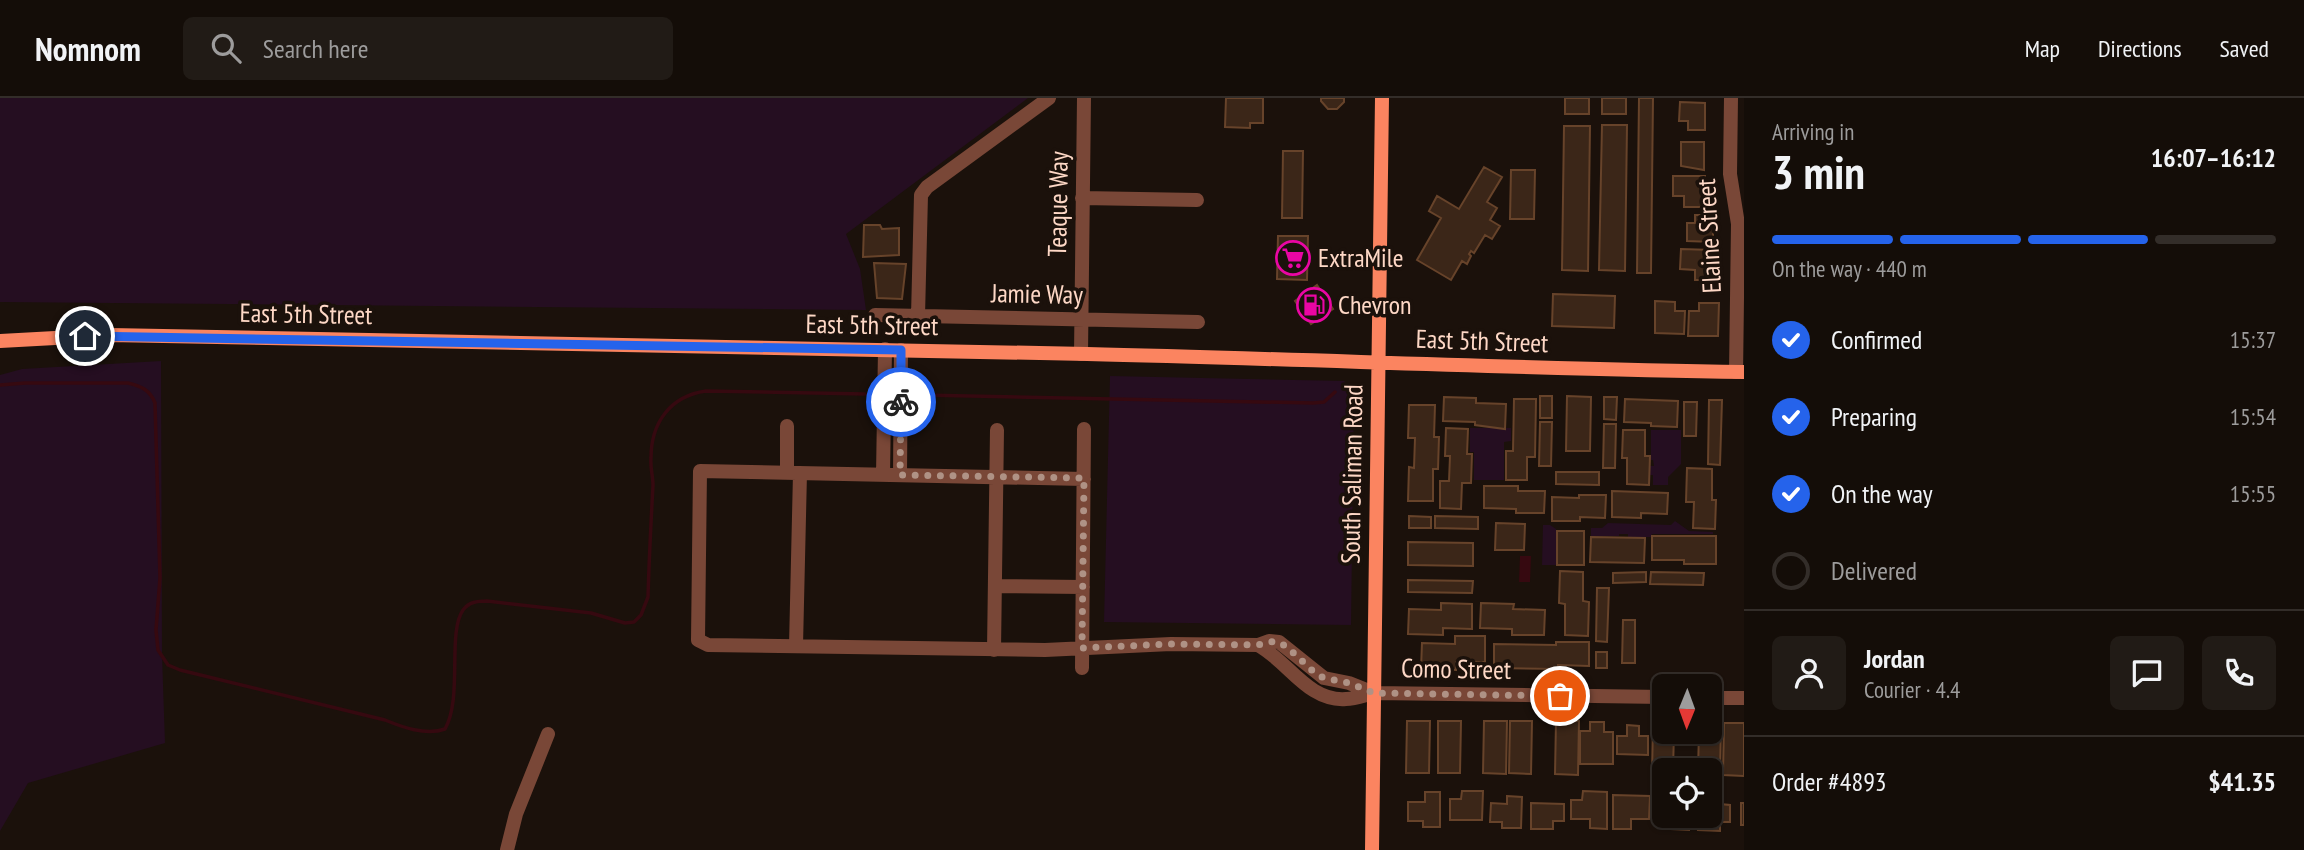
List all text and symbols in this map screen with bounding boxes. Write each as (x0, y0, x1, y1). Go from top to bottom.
search box (183, 17, 673, 80)
text: Nomnom (35, 27, 141, 70)
icon: search (207, 29, 245, 67)
text: Search here (263, 32, 368, 65)
text: Map (2025, 33, 2060, 64)
text: Directions (2098, 33, 2182, 64)
text: Saved (2220, 33, 2269, 64)
text: Arriving in (1772, 117, 1854, 146)
text: 16:07–16:12 (2151, 141, 2276, 174)
text: 3 min (1772, 142, 1865, 202)
street label: Teaque Way (1040, 151, 1075, 257)
street label: Elaine Street (1689, 178, 1728, 294)
supermarket icon: ExtraMile (1274, 239, 1312, 277)
place label: ExtraMile (1318, 241, 1404, 274)
text: On the way · 440 m (1772, 254, 1927, 283)
street label: Jamie Way (990, 276, 1083, 311)
fuel station icon: Chevron (1295, 286, 1333, 324)
place label: Chevron (1338, 288, 1412, 321)
street label: East 5th Street (239, 296, 373, 331)
pin (55, 306, 115, 366)
street label: East 5th Street (805, 307, 939, 342)
icon: home (66, 317, 104, 355)
icon: check (1772, 321, 1810, 359)
street label: East 5th Street (1415, 322, 1549, 359)
text: Confirmed (1831, 323, 1922, 356)
text: 15:37 (2230, 325, 2276, 354)
courier (866, 367, 936, 437)
icon: bike (882, 383, 920, 421)
street label: South Saliman Road (1333, 384, 1370, 564)
icon: check (1772, 398, 1810, 436)
text: Preparing (1831, 400, 1917, 433)
text: 15:54 (2230, 402, 2276, 431)
icon: check (1772, 475, 1810, 513)
text: On the way (1831, 477, 1933, 510)
text: 15:55 (2230, 479, 2276, 508)
text: Delivered (1831, 554, 1917, 587)
button: person (1772, 636, 1846, 710)
button: chat (2110, 636, 2184, 710)
button: phone (2202, 636, 2276, 710)
text: Jordan (1864, 642, 1925, 675)
street label: Como Street (1401, 651, 1511, 686)
pin (1530, 666, 1590, 726)
north arrow (1652, 674, 1722, 744)
map controls (1652, 674, 1722, 828)
text: Courier · 4.4 (1864, 675, 1960, 704)
icon: bag (1541, 677, 1579, 715)
button: locate (1652, 758, 1722, 828)
text: Order #4893 (1772, 765, 1887, 798)
text: $41.35 (2208, 765, 2276, 798)

